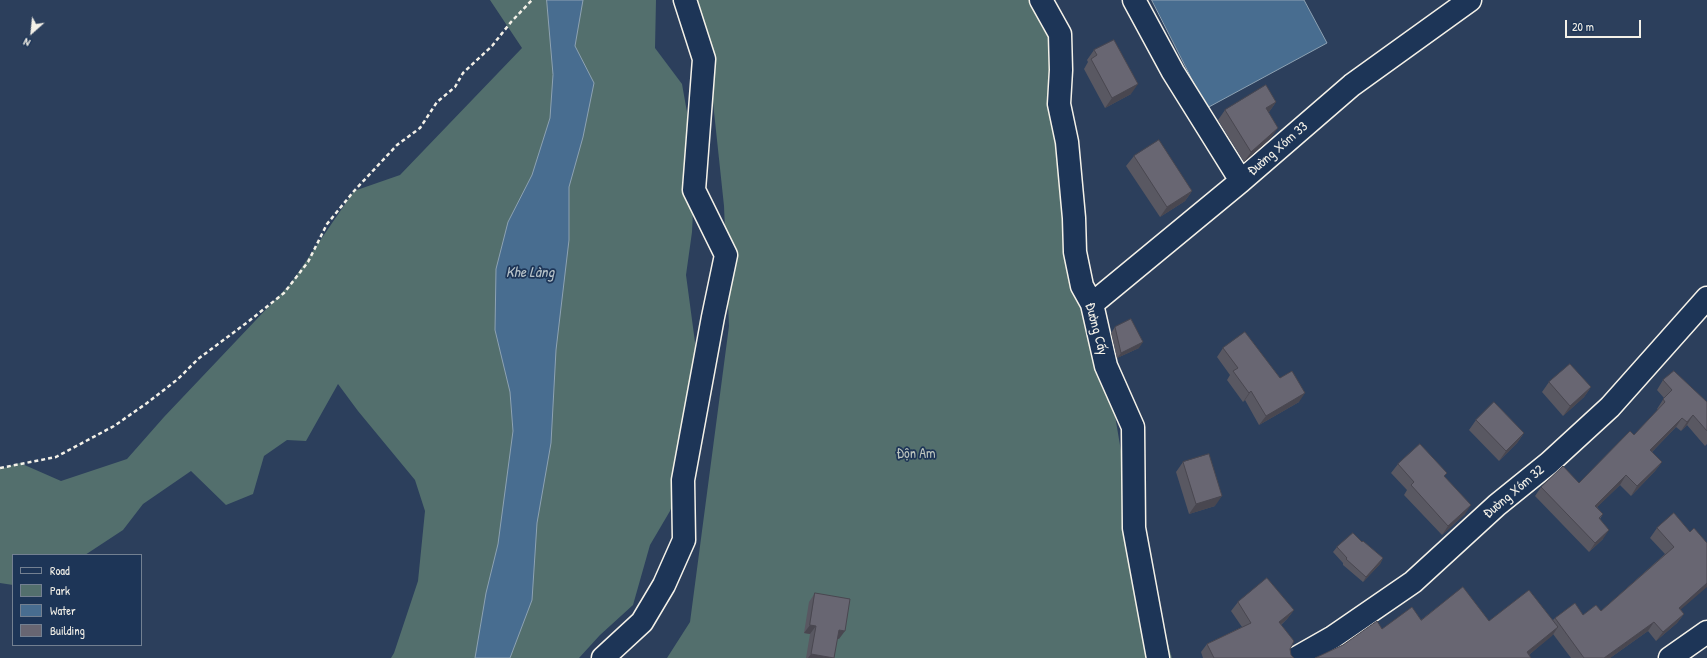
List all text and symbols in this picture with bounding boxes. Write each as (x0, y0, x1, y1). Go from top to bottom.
north arrow (12, 12, 52, 52)
scale bar (1567, 12, 1643, 38)
text: 20 m (1572, 18, 1594, 35)
text: N (21, 35, 32, 50)
street label: Đường Xóm 33 (1245, 118, 1311, 180)
water label: Khe Làng (506, 264, 554, 282)
street label: Đường Cấy (1081, 301, 1111, 357)
park label: Độn Am (896, 446, 936, 462)
street label: Đường Xóm 32 (1480, 462, 1548, 522)
legend (12, 554, 142, 646)
text: Road (50, 562, 70, 579)
text: Park (50, 582, 70, 599)
text: Water (50, 602, 76, 619)
text: Building (50, 622, 85, 639)

